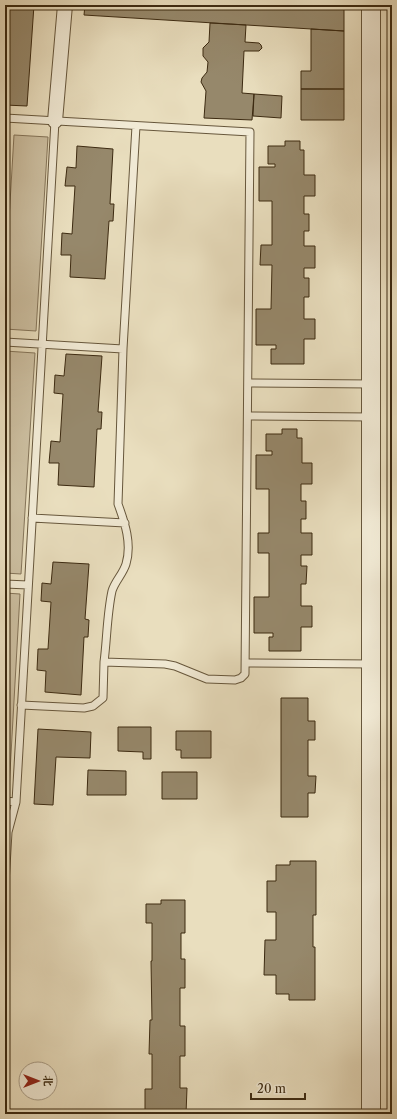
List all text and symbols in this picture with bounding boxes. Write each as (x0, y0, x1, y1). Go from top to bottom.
north arrow (18, 1061, 58, 1101)
scale bar (251, 1075, 305, 1101)
text: 北 (41, 1076, 55, 1087)
text: 20 m (257, 1081, 286, 1096)

